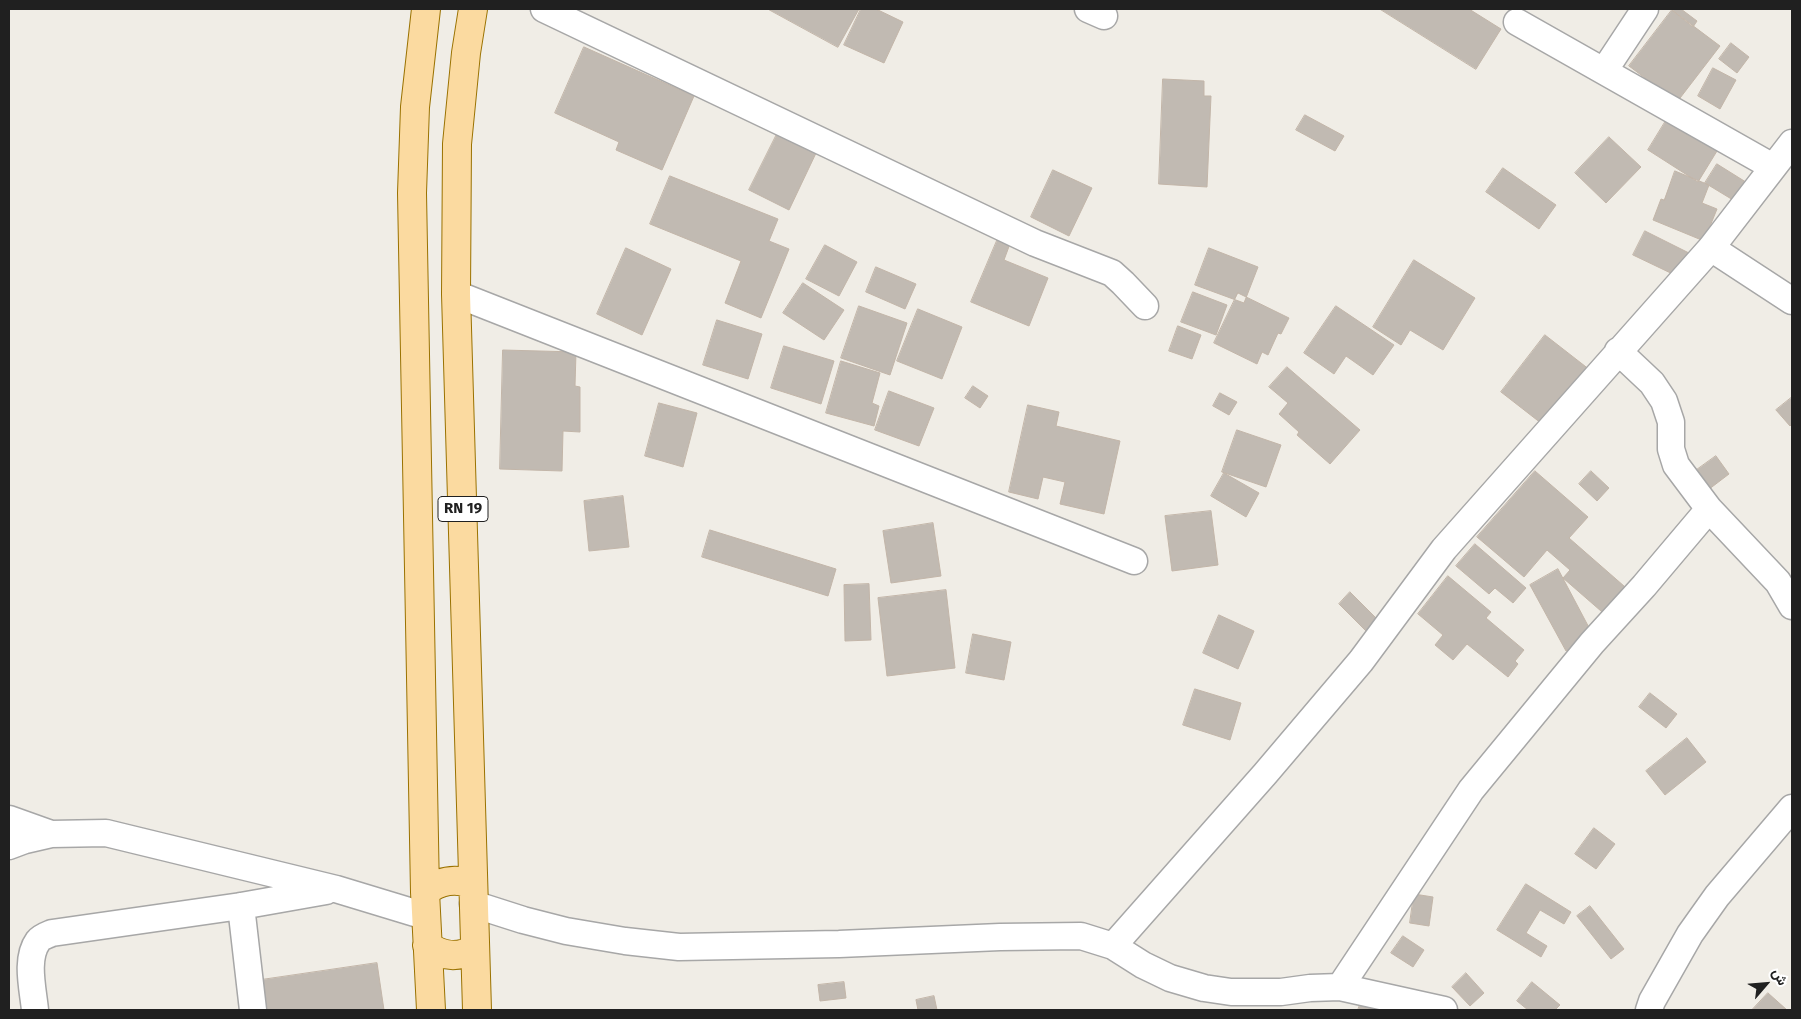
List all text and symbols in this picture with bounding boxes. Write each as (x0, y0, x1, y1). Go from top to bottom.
road number: RN 19 (438, 496, 488, 522)
north arrow (1741, 959, 1791, 1009)
text: ش (1768, 966, 1791, 988)

